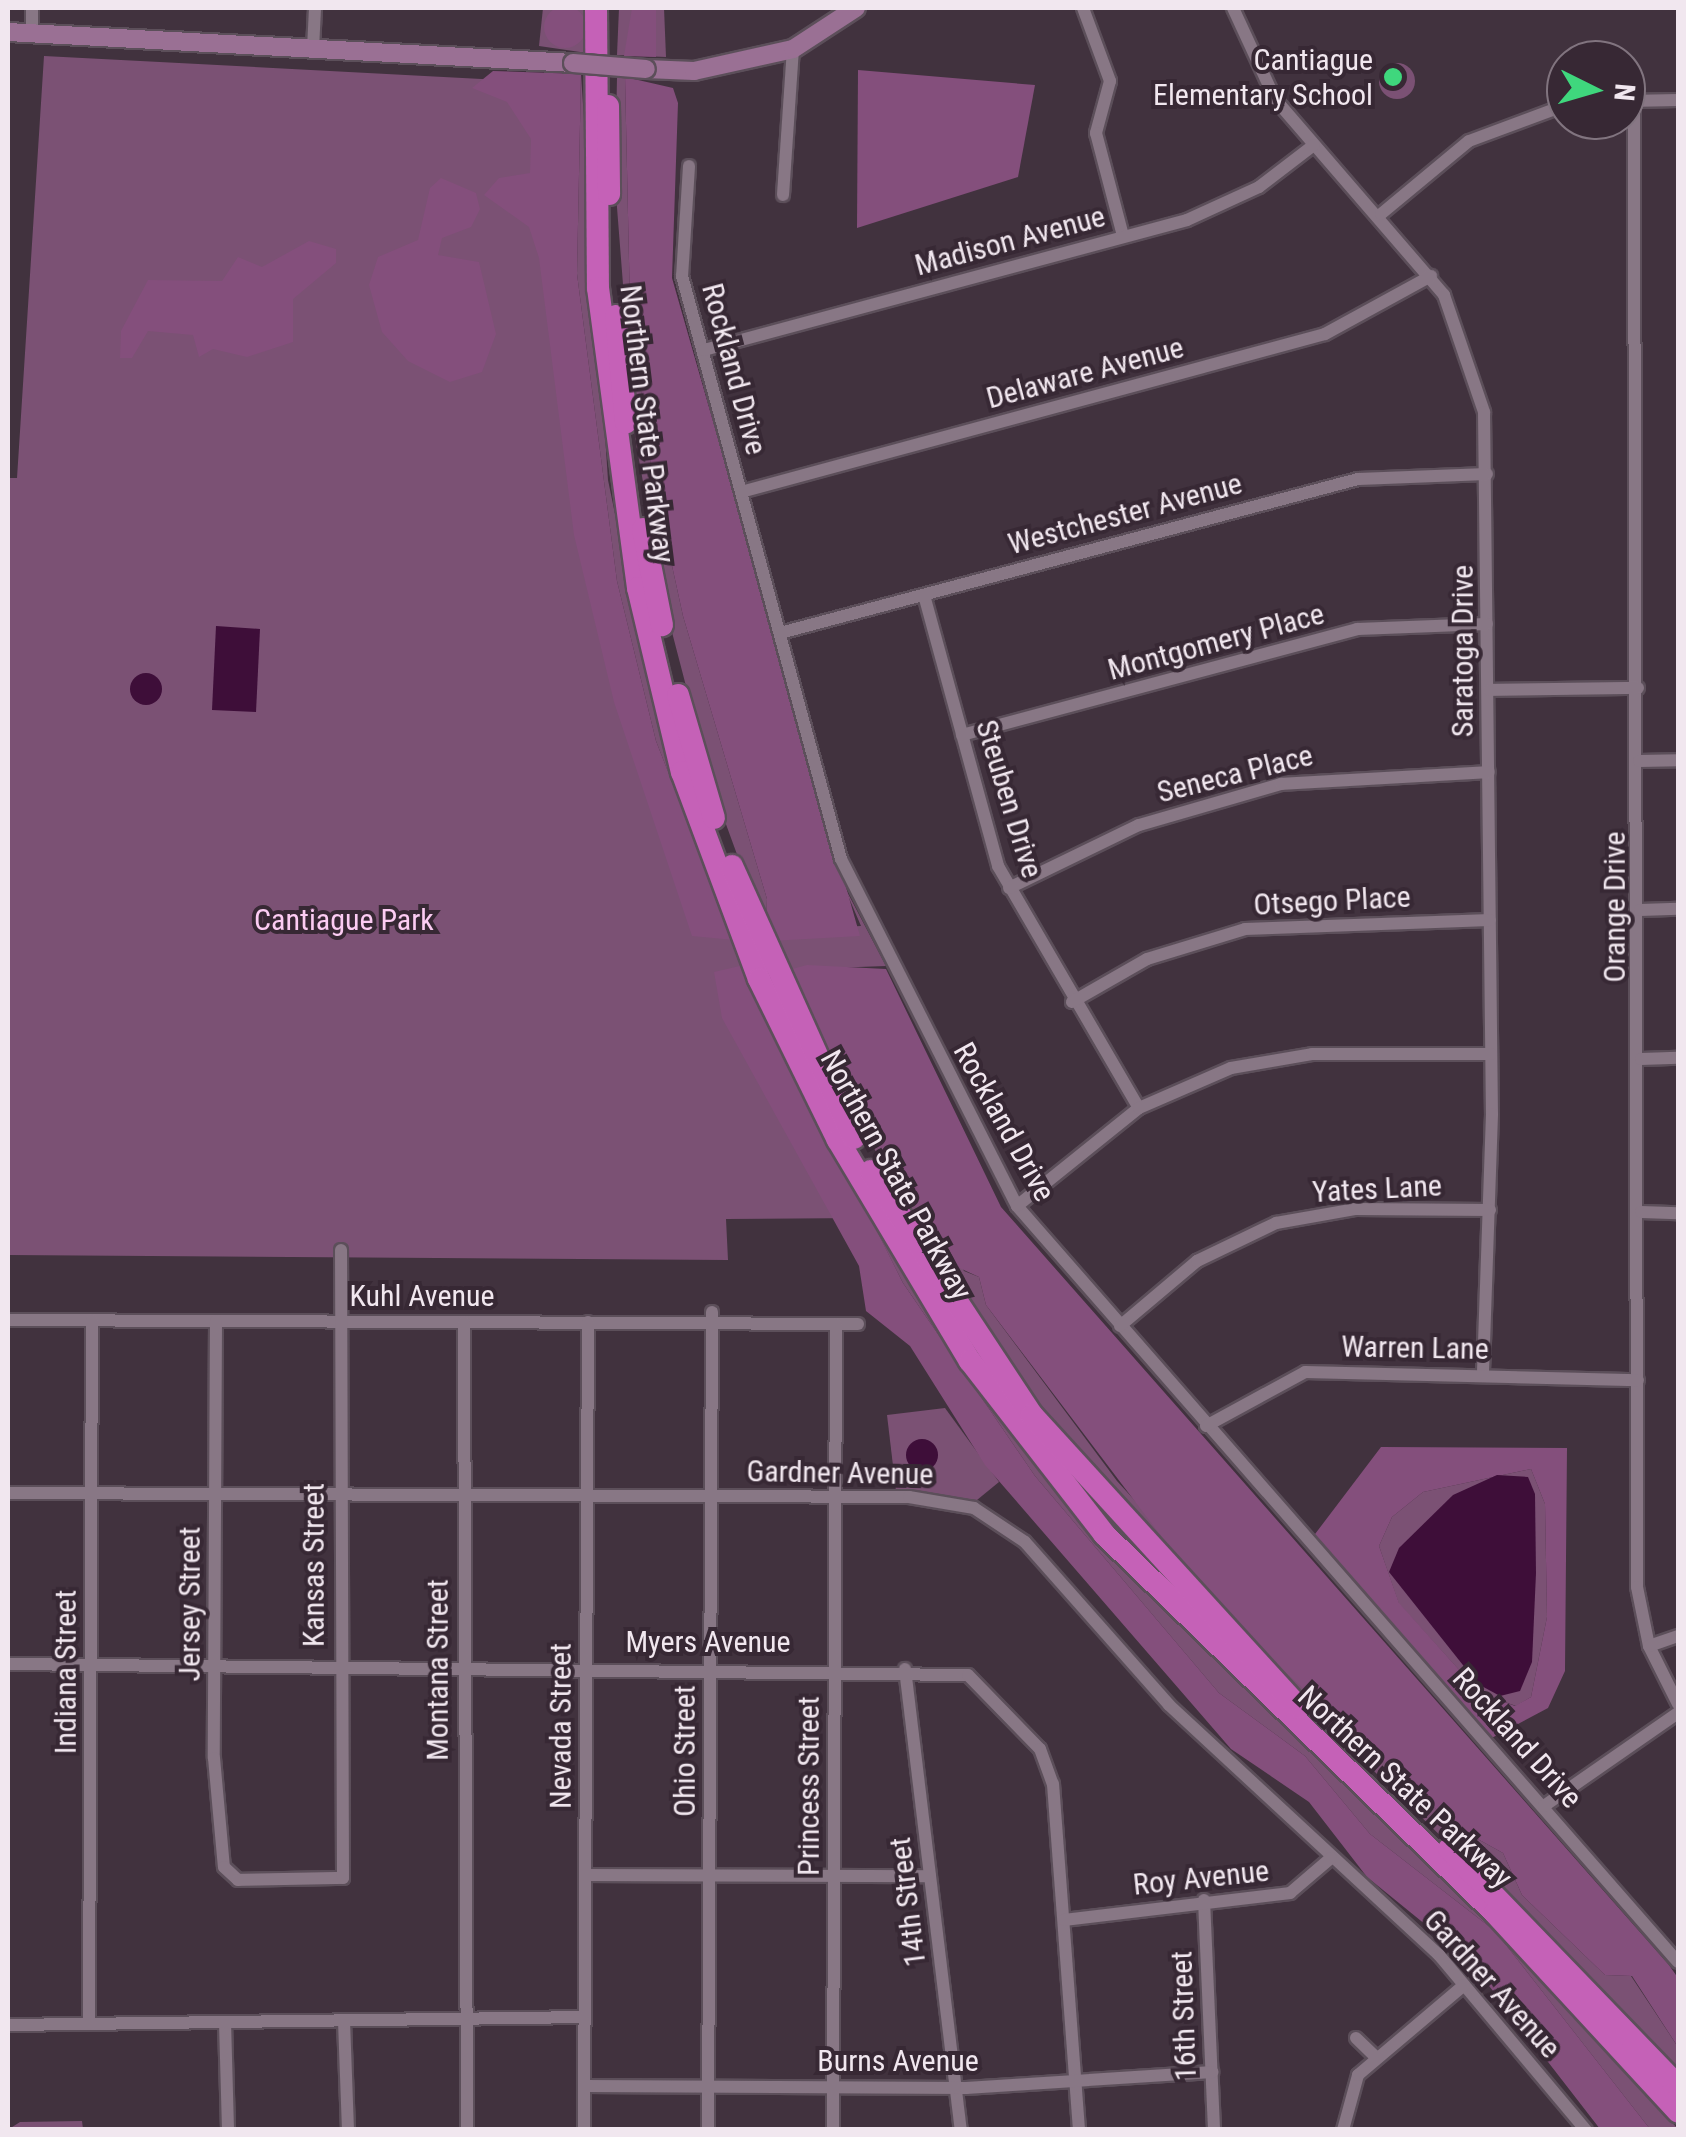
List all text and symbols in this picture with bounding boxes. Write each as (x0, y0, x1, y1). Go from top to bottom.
north arrow (1546, 40, 1646, 140)
place label: Cantiague Elementary School (1153, 42, 1373, 112)
marker: Cantiague Elementary School (1382, 66, 1404, 88)
text: N (1607, 83, 1642, 102)
street label: Madison Avenue (911, 198, 1109, 284)
street label: Rockland Drive (694, 279, 774, 459)
street label: Northern State Parkway (612, 283, 682, 565)
street label: Delaware Avenue (983, 329, 1187, 417)
street label: Westchester Avenue (1004, 465, 1246, 563)
street label: Saratoga Drive (1445, 565, 1481, 737)
street label: Montgomery Place (1104, 596, 1328, 688)
street label: Steuben Drive (968, 716, 1050, 882)
street label: Seneca Place (1153, 737, 1317, 811)
street label: Orange Drive (1597, 831, 1633, 983)
street label: Otsego Place (1253, 879, 1411, 923)
park label: Cantiague Park (254, 902, 434, 938)
street label: Rockland Drive (946, 1036, 1062, 1208)
street label: Northern State Parkway (812, 1044, 980, 1306)
street label: Yates Lane (1311, 1168, 1443, 1210)
street label: Kuhl Avenue (349, 1278, 495, 1314)
street label: Warren Lane (1341, 1329, 1489, 1367)
street label: Gardner Avenue (746, 1453, 934, 1493)
street label: Kansas Street (296, 1483, 332, 1647)
street label: Jersey Street (172, 1527, 208, 1681)
street label: Montana Street (420, 1579, 456, 1761)
street label: Indiana Street (48, 1590, 84, 1754)
street label: Myers Avenue (625, 1624, 791, 1660)
street label: Nevada Street (543, 1643, 579, 1809)
street label: Rockland Drive (1445, 1661, 1589, 1815)
street label: Northern State Parkway (1290, 1678, 1520, 1896)
street label: Ohio Street (667, 1685, 703, 1817)
street label: Princess Street (791, 1696, 827, 1876)
street label: 14th Street (882, 1835, 934, 1969)
street label: Roy Avenue (1131, 1853, 1271, 1903)
street label: Gardner Avenue (1416, 1903, 1568, 2065)
street label: 16th Street (1164, 1950, 1204, 2082)
street label: Burns Avenue (817, 2043, 979, 2079)

